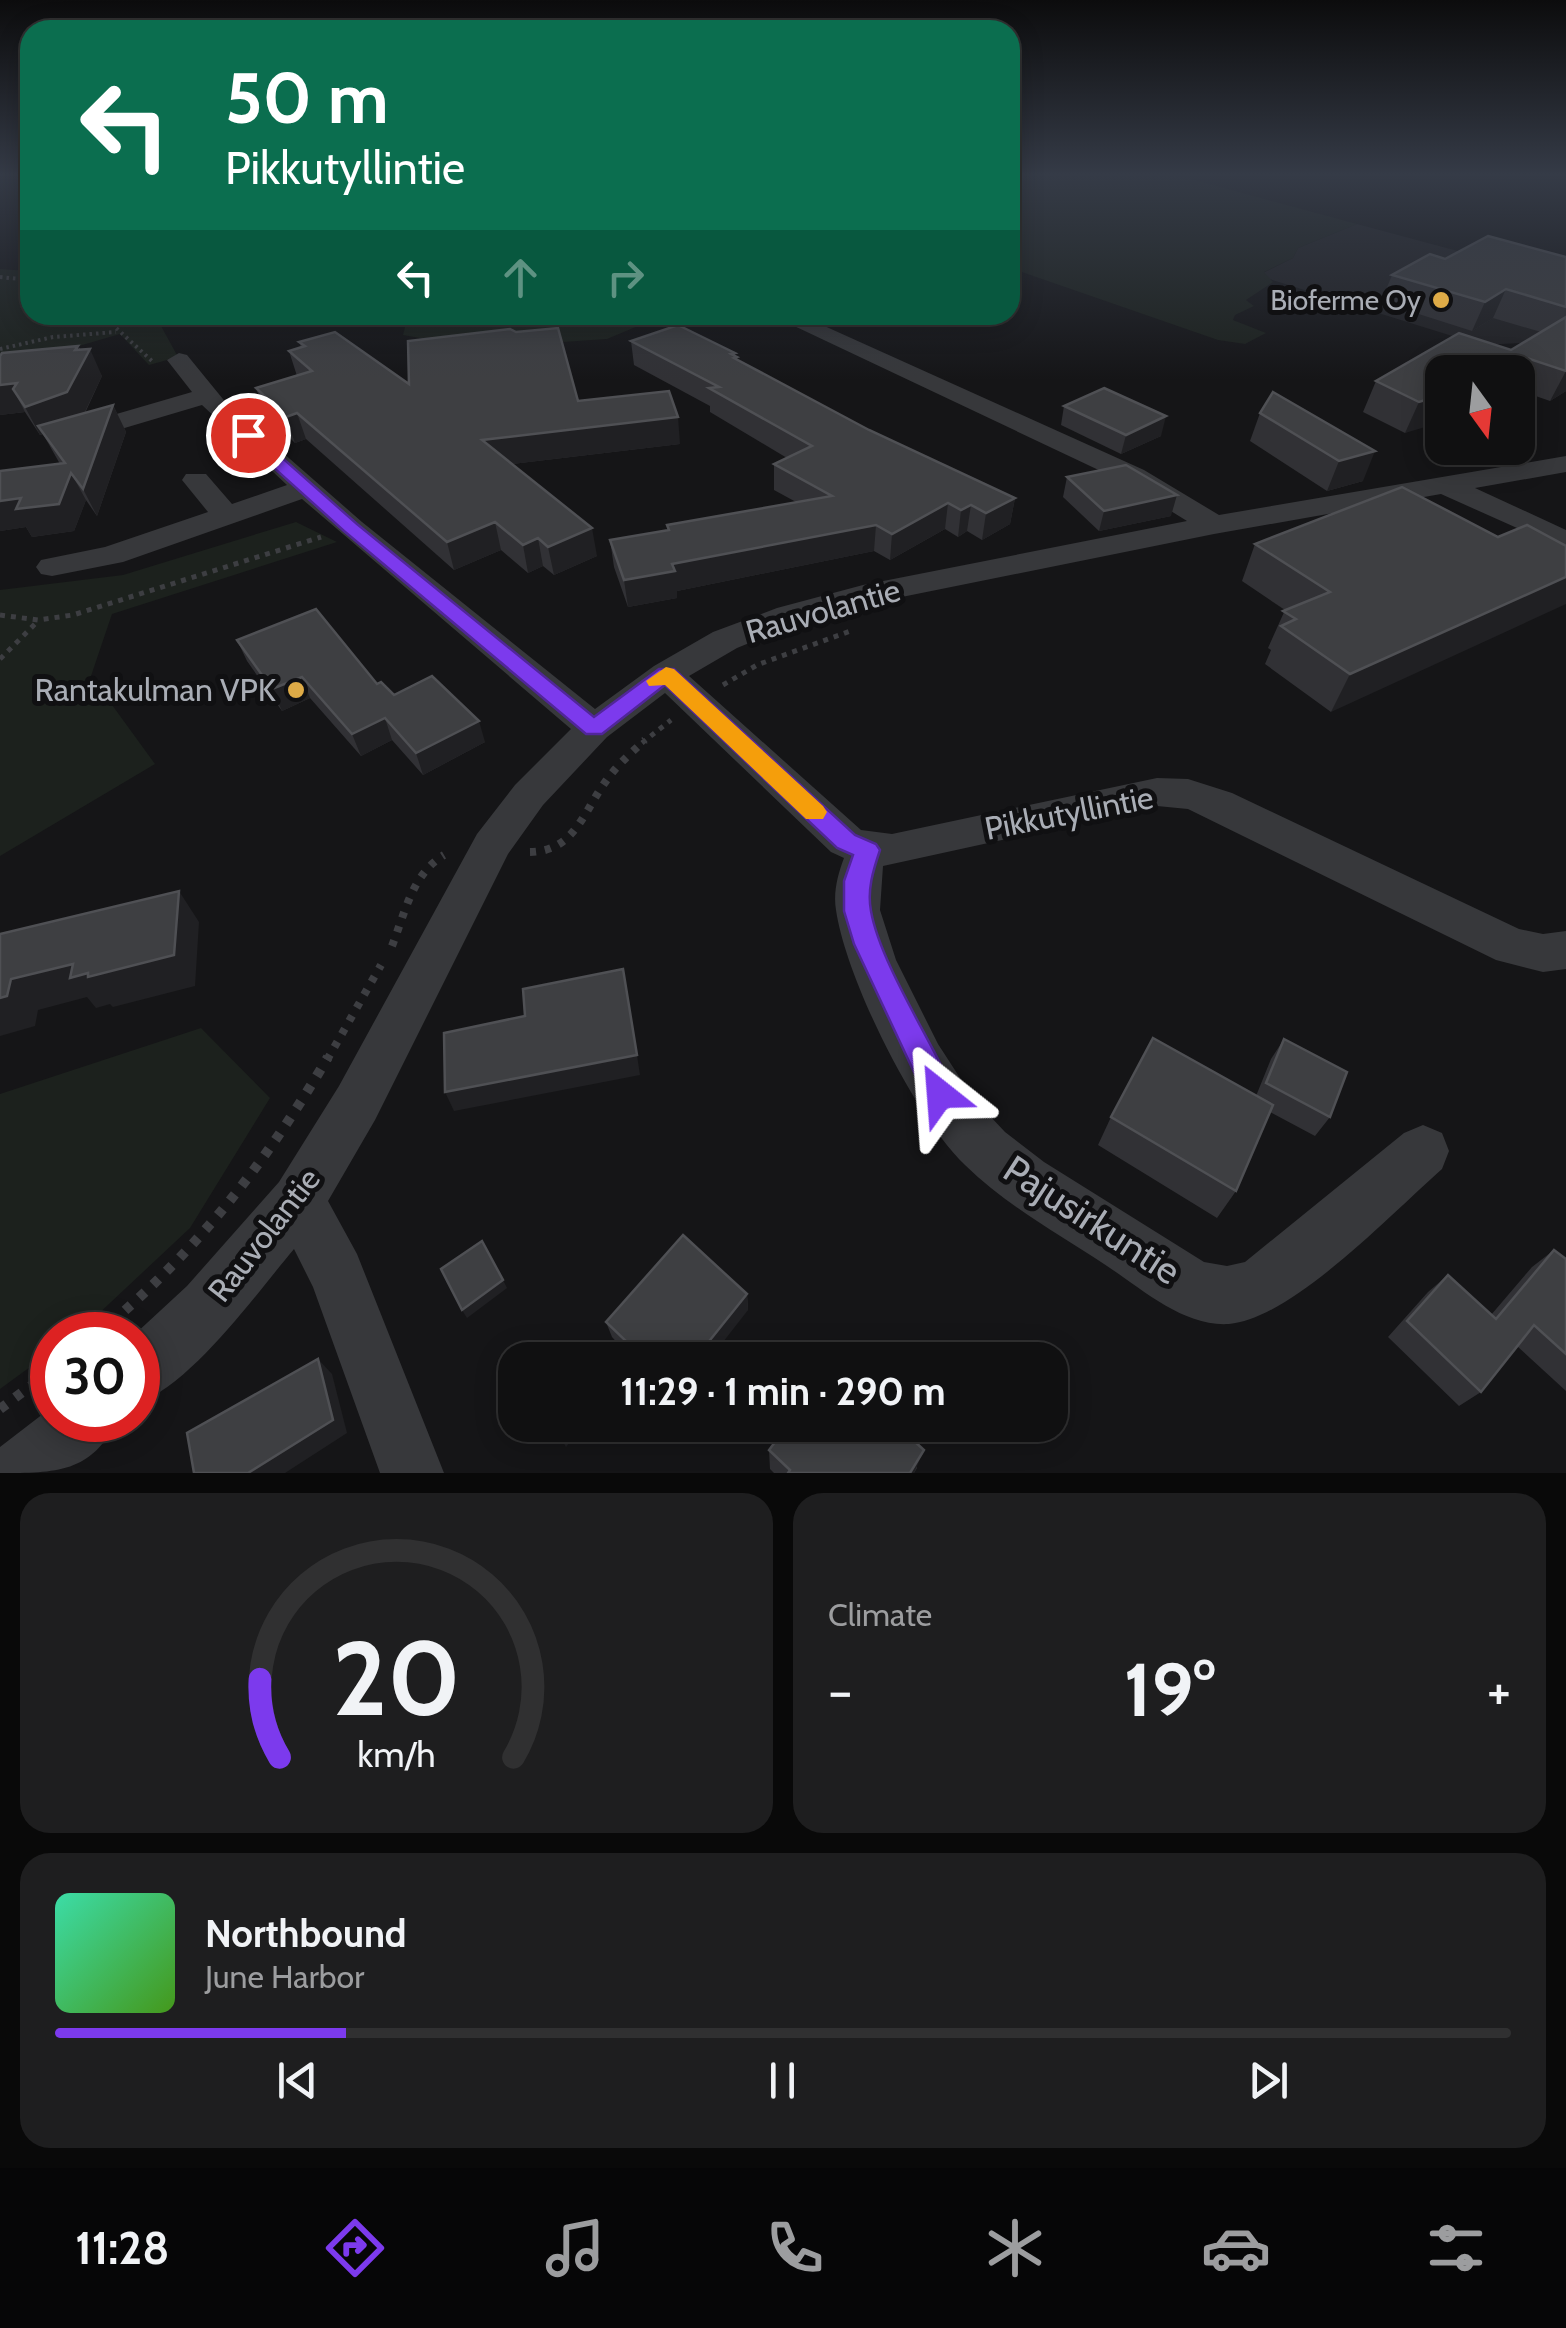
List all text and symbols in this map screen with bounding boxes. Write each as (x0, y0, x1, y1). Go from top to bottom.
text: 50 m (225, 55, 389, 141)
icon: left (60, 60, 190, 190)
text: Pikkutyllintie (225, 141, 465, 195)
icon: left (388, 250, 443, 305)
icon: ahead (493, 250, 548, 305)
icon: right (598, 250, 653, 305)
place label: Bioferme Oy (1270, 283, 1421, 317)
marker: Bioferme Oy (1430, 289, 1452, 311)
north arrow (1425, 355, 1535, 465)
map controls (1425, 355, 1535, 465)
pin (206, 393, 291, 478)
icon: arrive (221, 408, 276, 463)
street label: Rauvolantie (741, 570, 905, 651)
place label: Rantakulman VPK (35, 670, 276, 709)
marker: Rantakulman VPK (285, 679, 307, 701)
street label: Pikkutyllintie (981, 777, 1156, 848)
position arrow (888, 1042, 992, 1146)
street label: Pajusirkuntie (995, 1145, 1190, 1294)
street label: Rauvolantie (199, 1160, 328, 1309)
speed limit sign: 30 (30, 1312, 160, 1442)
text: 11:29 · 1 min · 290 m (620, 1368, 946, 1415)
text: Climate (828, 1595, 932, 1634)
text: 20 (332, 1615, 461, 1741)
text: 19° (1124, 1644, 1215, 1735)
text: − (828, 1657, 852, 1724)
text: + (1487, 1657, 1511, 1724)
text: km/h (357, 1733, 436, 1776)
text: Northbound (205, 1910, 407, 1957)
text: June Harbor (205, 1957, 364, 1996)
icon: previous (270, 2053, 325, 2108)
icon: pause (755, 2053, 810, 2108)
icon: next (1241, 2053, 1296, 2108)
icon: directions (320, 2213, 390, 2283)
icon: music (540, 2213, 610, 2283)
icon: phone (760, 2213, 830, 2283)
icon: climate (980, 2213, 1050, 2283)
icon: car (1201, 2213, 1271, 2283)
icon: filters (1421, 2213, 1491, 2283)
text: 11:28 (75, 2221, 169, 2275)

